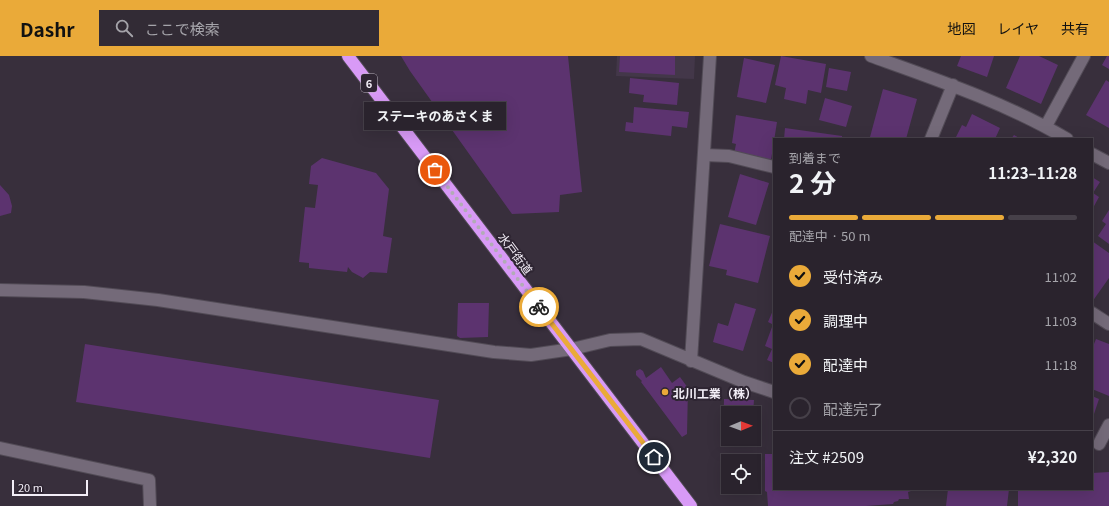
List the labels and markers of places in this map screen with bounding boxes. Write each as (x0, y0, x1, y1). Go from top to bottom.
callout: ステーキのあさくま (364, 102, 506, 130)
pin (418, 153, 452, 187)
place label: 北川工業（株） (673, 384, 757, 401)
marker: 北川工業（株） (660, 387, 670, 397)
pin (637, 440, 671, 474)

